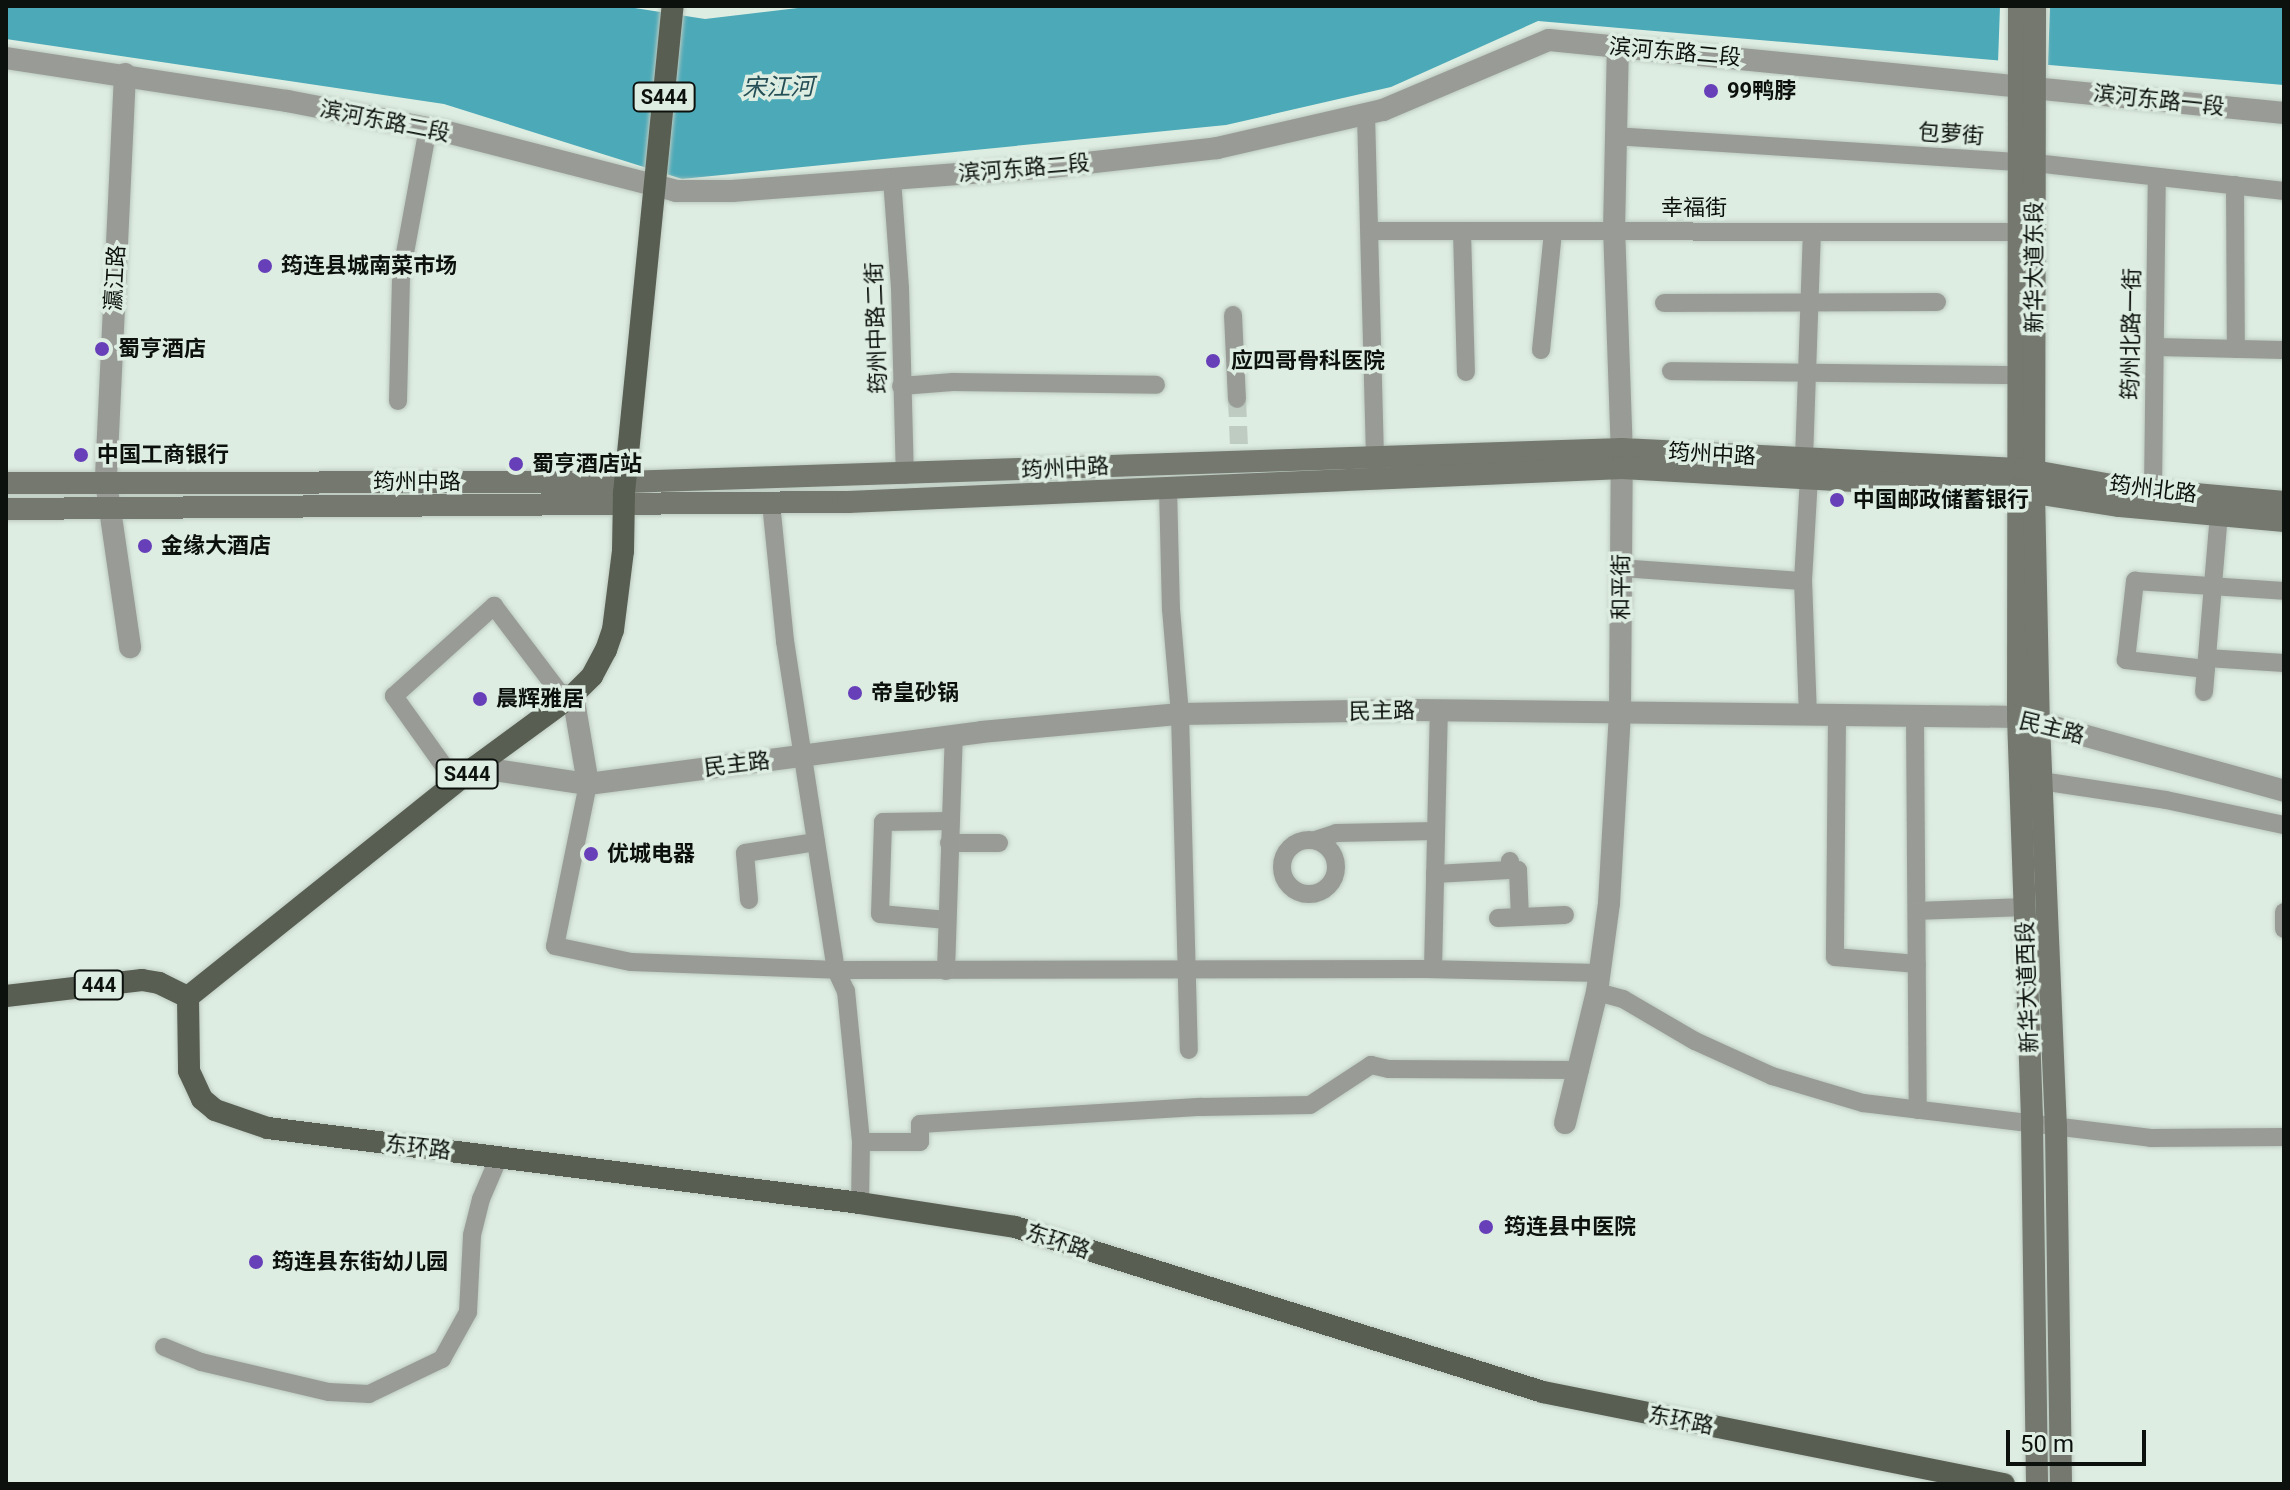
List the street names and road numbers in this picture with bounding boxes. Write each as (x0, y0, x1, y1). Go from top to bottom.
street label: 滨河东路二段 (1608, 33, 1742, 71)
street label: 滨河东路一段 (2092, 80, 2226, 120)
road number: S444 (632, 81, 696, 113)
street label: 滨河东路二段 (318, 95, 452, 147)
street label: 包萝街 (1917, 119, 1985, 149)
street label: 滨河东路二段 (957, 149, 1091, 187)
street label: 幸福街 (1661, 195, 1727, 221)
street label: 新华大道东段 (2021, 201, 2047, 333)
street label: 瀛江路 (100, 244, 130, 312)
street label: 筠州中路二街 (861, 262, 891, 394)
street label: 筠州北路一街 (2117, 268, 2145, 400)
street label: 筠州中路 (1667, 439, 1757, 469)
street label: 筠州中路 (1020, 453, 1110, 483)
street label: 筠州中路 (373, 469, 461, 495)
street label: 筠州北路 (2108, 471, 2198, 507)
street label: 和平街 (1608, 554, 1634, 620)
street label: 民主路 (1349, 697, 1415, 725)
street label: 民主路 (2017, 707, 2087, 749)
street label: 民主路 (703, 747, 771, 781)
road number: S444 (435, 758, 499, 790)
street label: 新华大道西段 (2012, 921, 2042, 1053)
road number: 444 (73, 969, 125, 1001)
street label: 东环路 (384, 1130, 452, 1164)
street label: 东环路 (1023, 1218, 1093, 1264)
street label: 东环路 (1646, 1401, 1716, 1439)

